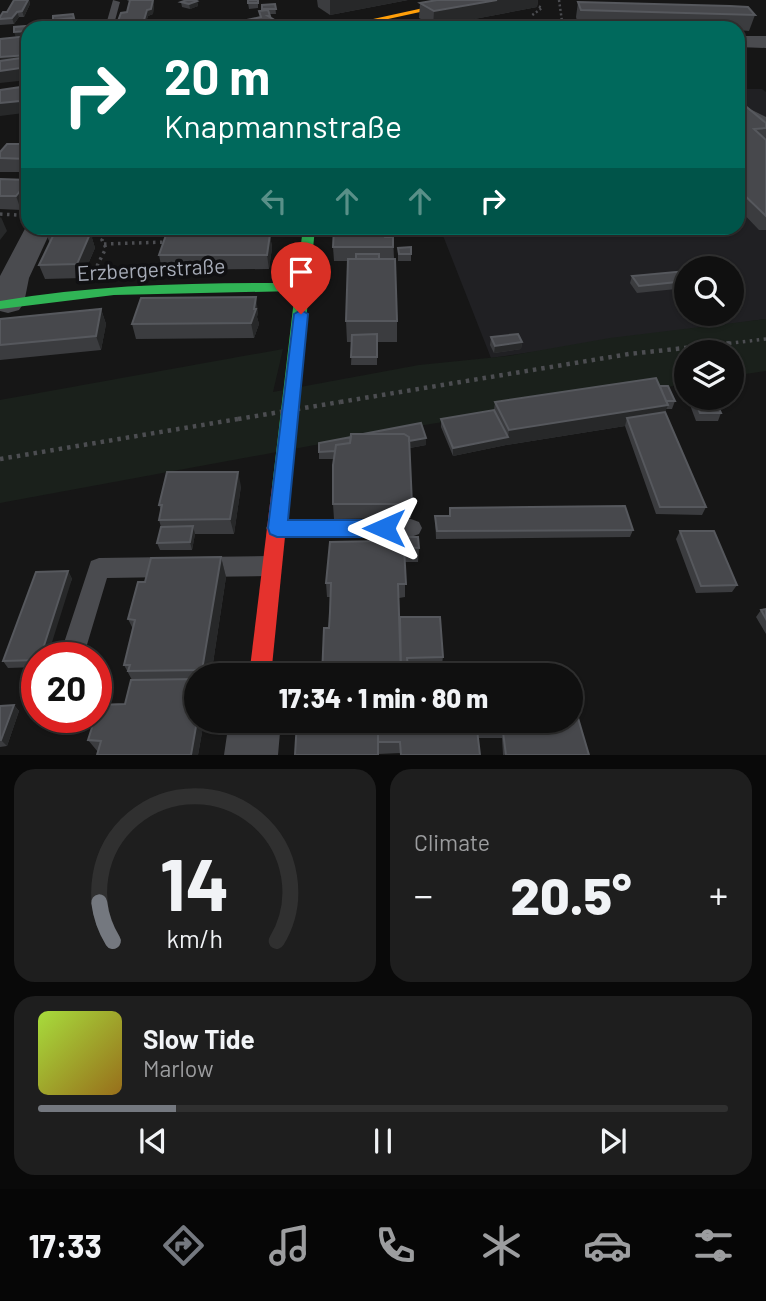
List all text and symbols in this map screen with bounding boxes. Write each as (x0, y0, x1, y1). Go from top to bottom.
text: 20 m (164, 46, 270, 105)
icon: right (49, 49, 140, 140)
text: Knapmannstraße (164, 106, 402, 144)
icon: left (255, 182, 293, 220)
icon: ahead (328, 182, 366, 220)
icon: ahead (401, 182, 439, 220)
icon: right (474, 182, 512, 220)
pin (271, 242, 331, 314)
street label: Erzbergerstraße (76, 252, 226, 285)
icon: arrive (282, 253, 320, 291)
map controls (674, 256, 744, 410)
button: search (674, 256, 744, 326)
button: layers (674, 340, 744, 410)
position arrow (347, 491, 421, 565)
speed limit sign: 20 (21, 642, 112, 733)
text: 17:34 · 1 min · 80 m (279, 682, 488, 713)
text: Climate (414, 828, 490, 856)
text: 14 (160, 839, 230, 927)
text: 20.5° (510, 863, 632, 925)
text: − (414, 871, 433, 917)
text: + (709, 871, 728, 917)
text: km/h (167, 923, 223, 953)
text: Slow Tide (143, 1023, 255, 1054)
text: Marlow (143, 1054, 214, 1082)
icon: previous (134, 1122, 172, 1160)
icon: pause (364, 1122, 402, 1160)
icon: next (594, 1122, 632, 1160)
icon: directions (159, 1221, 208, 1270)
icon: music (265, 1221, 314, 1270)
icon: phone (371, 1221, 420, 1270)
icon: climate (477, 1221, 526, 1270)
icon: car (583, 1221, 632, 1270)
icon: filters (689, 1221, 738, 1270)
text: 17:33 (28, 1226, 102, 1264)

